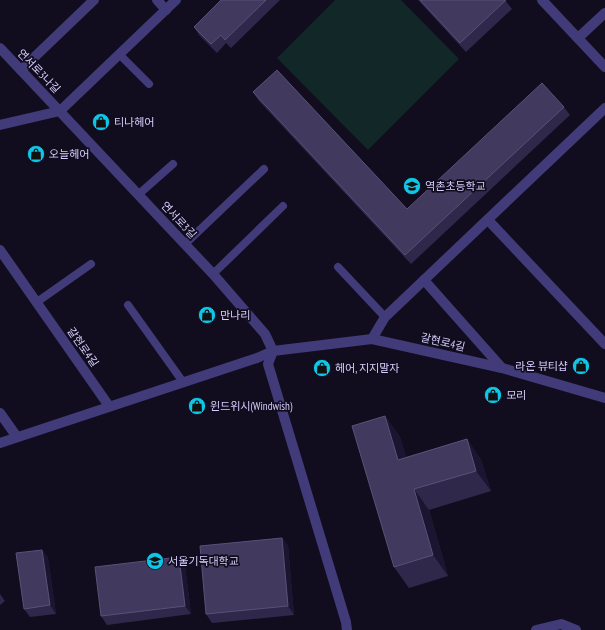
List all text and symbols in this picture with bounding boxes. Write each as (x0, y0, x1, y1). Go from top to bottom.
street label: 연서로3나길 (15, 46, 63, 96)
shop icon: 티나헤어 (91, 112, 111, 132)
place label: 티나헤어 (114, 115, 154, 129)
shop icon: 오늘헤어 (26, 144, 46, 164)
place label: 오늘헤어 (49, 147, 89, 161)
school or university icon: 역촌초등학교 (402, 176, 422, 196)
place label: 역촌초등학교 (425, 179, 486, 193)
street label: 연서로3길 (158, 199, 200, 241)
shop icon: 만나리 (197, 305, 217, 325)
place label: 만나리 (220, 308, 250, 322)
street label: 갈현로4길 (64, 324, 102, 370)
street label: 갈현로4길 (419, 330, 467, 354)
shop icon: 라온 뷰티샵 (571, 356, 591, 376)
shop icon: 헤어, 지지말자 (312, 358, 332, 378)
place label: 라온 뷰티샵 (515, 359, 568, 373)
place label: 헤어, 지지말자 (335, 361, 399, 375)
shop icon: 모리 (483, 385, 503, 405)
place label: 모리 (506, 388, 526, 402)
shop icon: 윈드위시(Windwish) (187, 396, 207, 416)
place label: 윈드위시(Windwish) (210, 399, 293, 413)
school or university icon: 서울기독대학교 (145, 551, 165, 571)
place label: 서울기독대학교 (168, 554, 239, 568)

